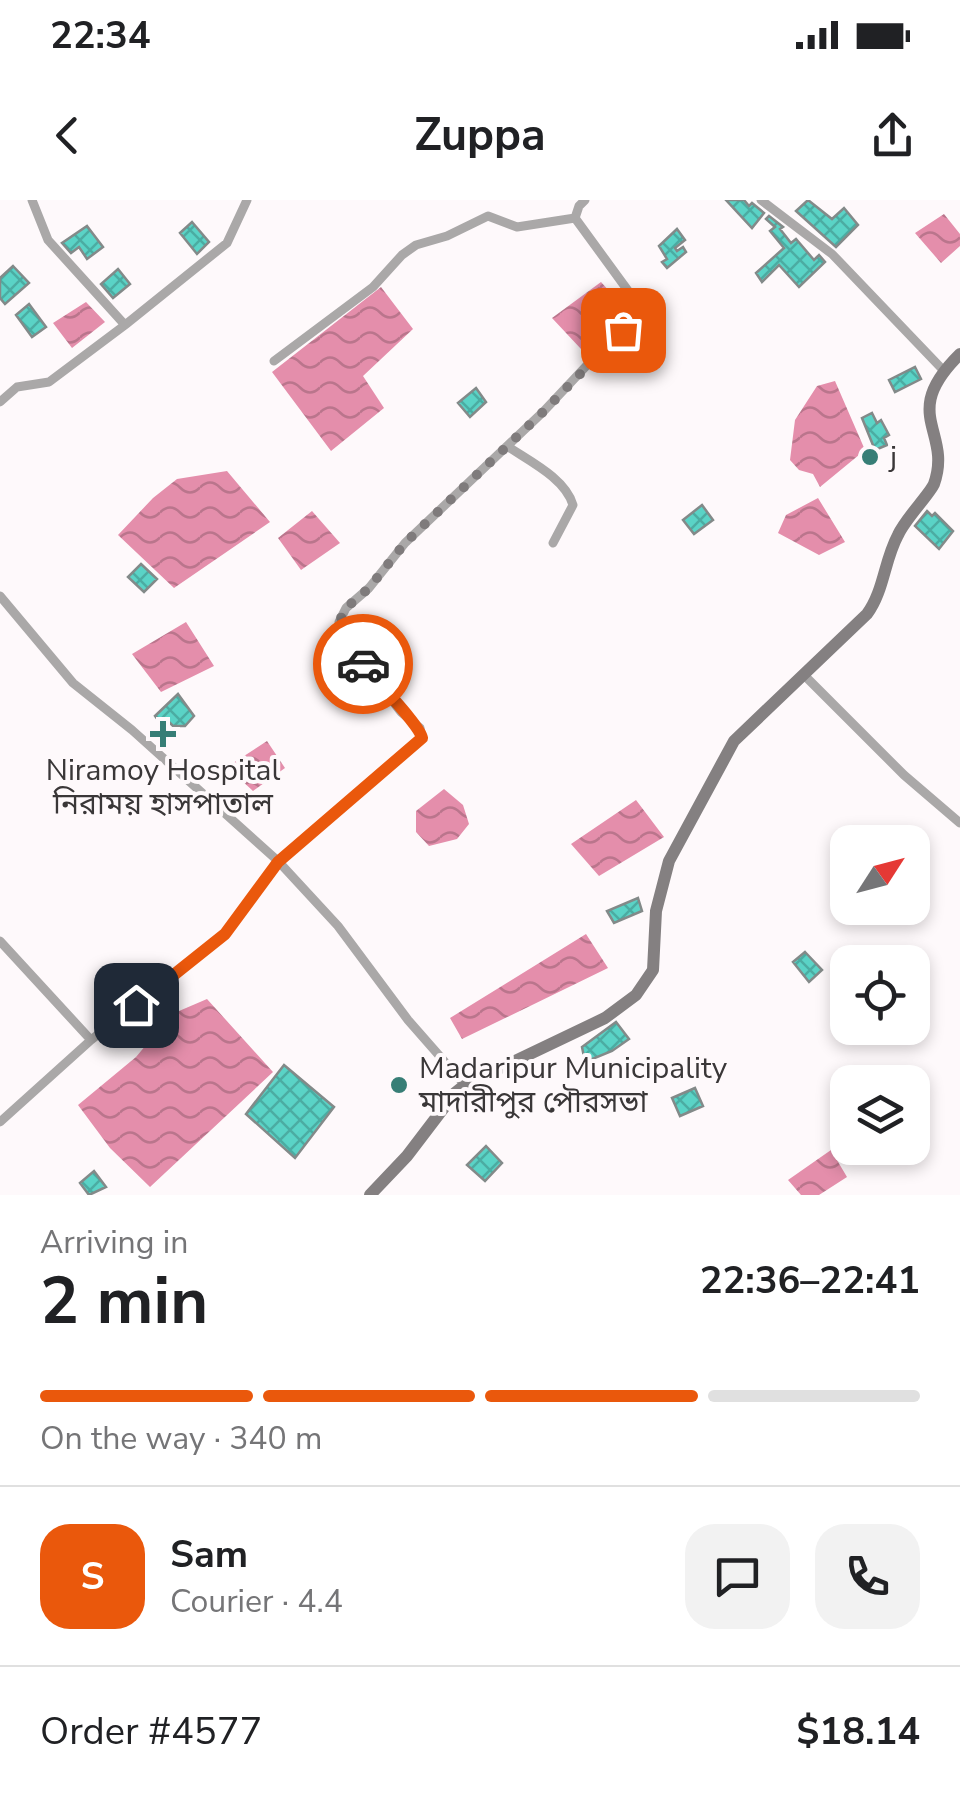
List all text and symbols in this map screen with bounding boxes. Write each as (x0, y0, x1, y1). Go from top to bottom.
text: 22:34 (50, 10, 151, 61)
text: Zuppa (414, 105, 546, 166)
icon: back (40, 108, 95, 163)
icon: share (865, 108, 920, 163)
pin (581, 288, 666, 373)
icon: bag (596, 303, 651, 358)
place label: j (888, 437, 897, 478)
marker: j (859, 446, 881, 468)
courier (313, 614, 413, 714)
icon: car (336, 637, 391, 692)
marker: Niramoy Hospital নিরাময় হাসপাতাল (150, 721, 176, 747)
place label: Niramoy Hospital নিরাময় হাসপাতাল (46, 750, 280, 825)
north arrow (830, 825, 930, 925)
map controls (830, 825, 930, 1165)
button: locate (830, 945, 930, 1045)
pin (94, 963, 179, 1048)
icon: home (109, 978, 164, 1033)
place label: Madaripur Municipality মাদারীপুর পৌরসভা (418, 1048, 728, 1123)
button: layers (830, 1065, 930, 1165)
marker: Madaripur Municipality মাদারীপুর পৌরসভা (388, 1074, 410, 1096)
text: Arriving in (40, 1221, 188, 1264)
text: 22:36–22:41 (700, 1255, 920, 1306)
text: 2 min (40, 1257, 208, 1346)
text: On the way · 340 m (40, 1417, 322, 1460)
button: chat (685, 1524, 790, 1629)
button: phone (815, 1524, 920, 1629)
text: Sam (170, 1529, 248, 1580)
text: S (81, 1551, 104, 1602)
text: Courier · 4.4 (170, 1580, 343, 1623)
text: Order #4577 (40, 1706, 262, 1757)
text: $18.14 (797, 1706, 920, 1757)

